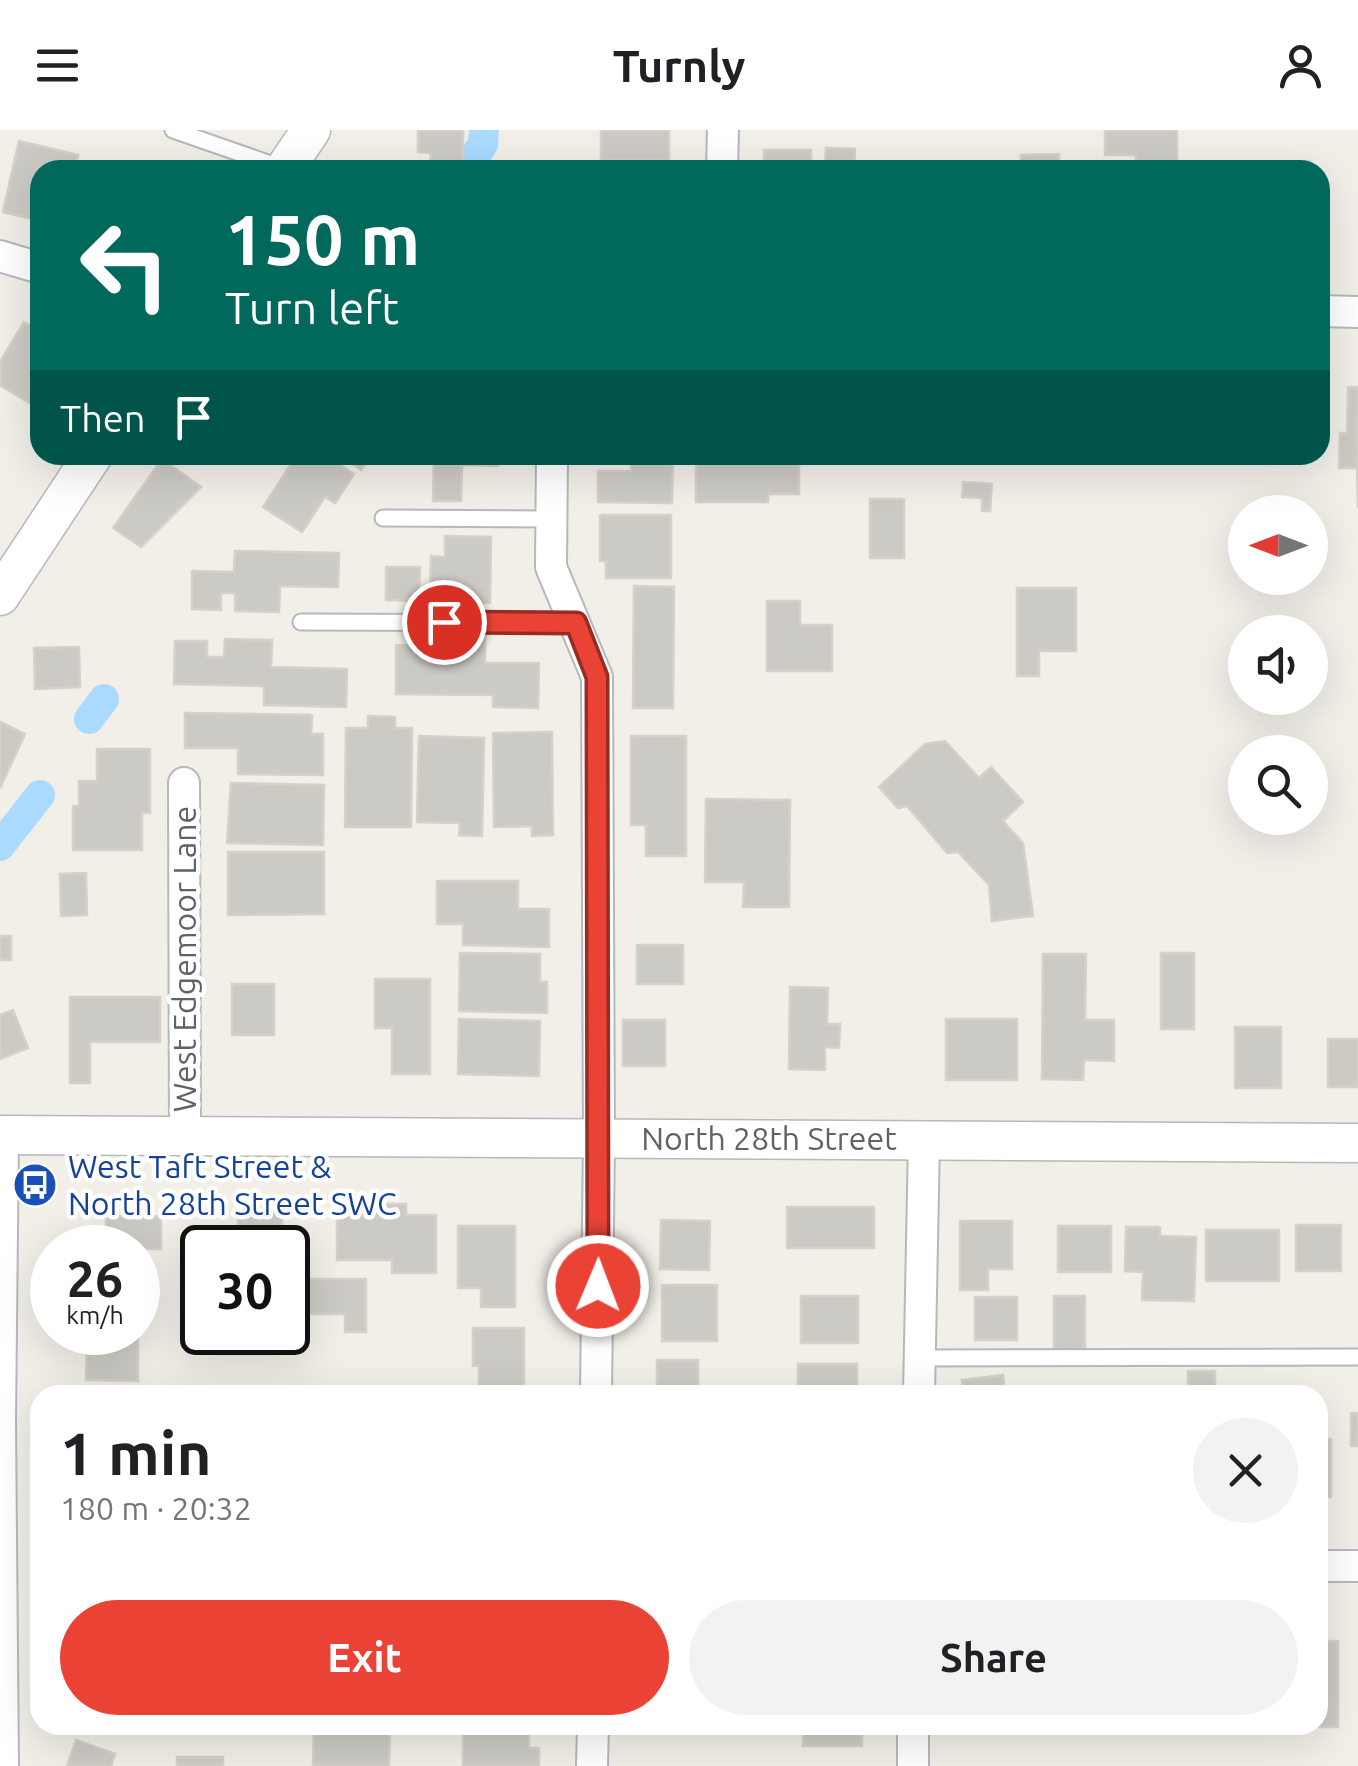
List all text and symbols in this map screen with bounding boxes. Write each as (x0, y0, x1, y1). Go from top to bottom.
icon: menu (30, 38, 85, 93)
icon: person (1273, 38, 1328, 93)
text: Turnly (613, 40, 745, 91)
icon: left (60, 200, 190, 330)
text: 150 m (225, 200, 420, 278)
text: Turn left (225, 282, 399, 333)
icon: arrive (166, 390, 221, 445)
text: Then (60, 397, 146, 439)
north arrow (1228, 495, 1328, 595)
map controls (1228, 495, 1328, 835)
pin (402, 580, 487, 665)
icon: arrive (417, 595, 472, 650)
button: sound (1228, 615, 1328, 715)
button: search (1228, 735, 1328, 835)
street label: West Edgemoor Lane (166, 806, 202, 1112)
street label: North 28th Street (641, 1120, 897, 1156)
place label: West Taft Street & North 28th Street SWC (68, 1148, 397, 1221)
bus stop icon: West Taft Street & North 28th Street SWC (12, 1162, 58, 1208)
speed limit sign: 30 (180, 1225, 310, 1355)
position arrow (546, 1234, 650, 1338)
text: 26 (67, 1250, 123, 1306)
text: km/h (66, 1301, 124, 1329)
button: close (1193, 1418, 1298, 1523)
text: 1 min (60, 1419, 212, 1486)
text: 180 m · 20:32 (60, 1490, 252, 1526)
button: Exit (60, 1600, 669, 1715)
button: Share (689, 1600, 1298, 1715)

